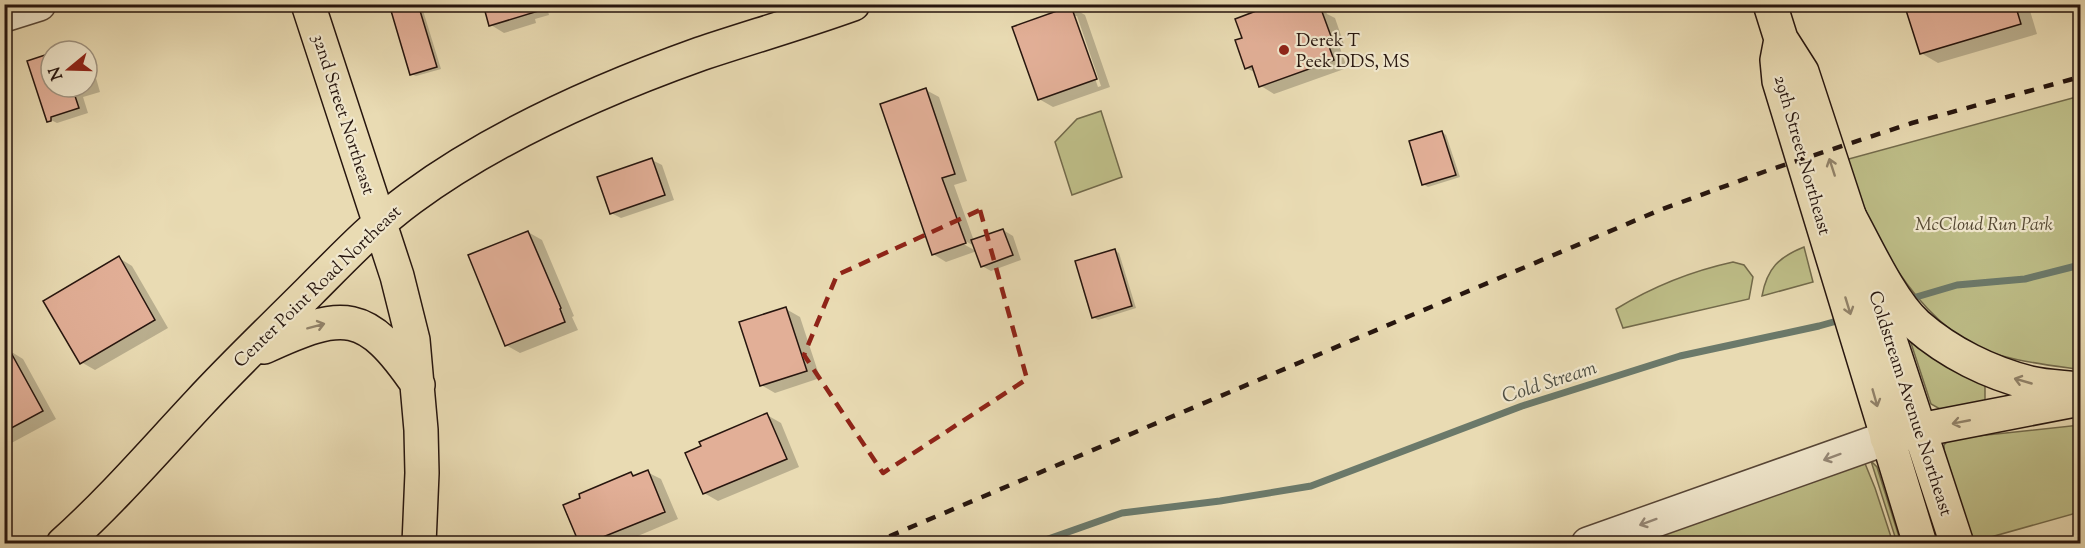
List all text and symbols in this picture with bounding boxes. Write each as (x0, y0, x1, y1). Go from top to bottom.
place label: Derek T Peek DDS, MS (1296, 29, 1410, 76)
street label: 32nd Street Northeast (304, 31, 380, 198)
north arrow (39, 39, 99, 99)
marker: Derek T Peek DDS, MS (1277, 43, 1291, 57)
text: N (44, 63, 70, 83)
street label: 29th Street Northeast (1766, 73, 1836, 238)
one-way arrow (1826, 158, 1837, 177)
street label: Center Point Road Northeast (229, 200, 408, 375)
park label: McCloud Run Park (1915, 213, 2053, 239)
street label: Coldstream Avenue Northeast (1860, 288, 1958, 520)
one-way arrow (1843, 296, 1854, 315)
one-way arrow (307, 319, 326, 331)
water label: Cold Stream (1499, 354, 1601, 412)
one-way arrow (2014, 375, 2033, 386)
one-way arrow (1870, 388, 1881, 407)
one-way arrow (1952, 417, 1972, 428)
one-way arrow (1823, 452, 1842, 463)
one-way arrow (1639, 518, 1658, 529)

